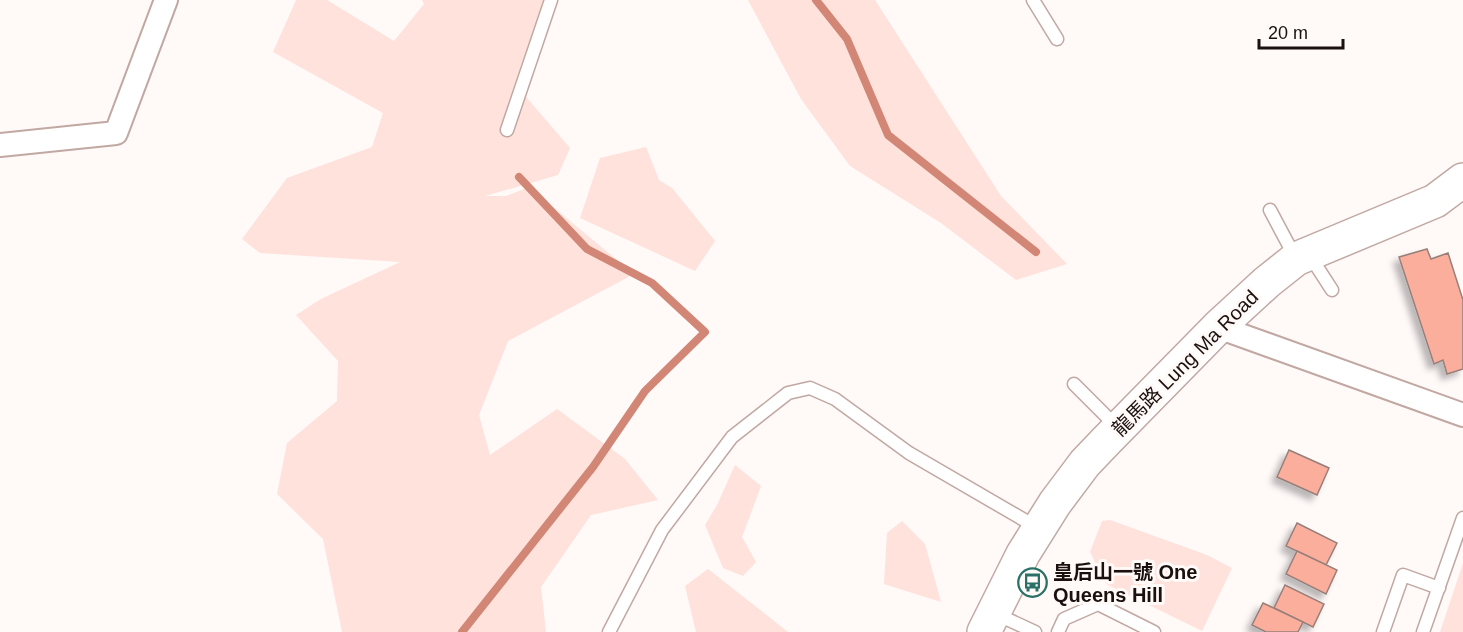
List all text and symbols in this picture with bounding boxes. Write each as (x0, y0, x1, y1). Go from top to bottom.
scale bar (1259, 12, 1343, 50)
text: 20 m (1268, 23, 1308, 43)
street label: 龍馬路 Lung Ma Road (1108, 286, 1262, 440)
place label: 皇后山一號 One Queens Hill (1053, 561, 1197, 606)
bus stop icon: 皇后山一號 One Queens Hill (1016, 567, 1048, 599)

